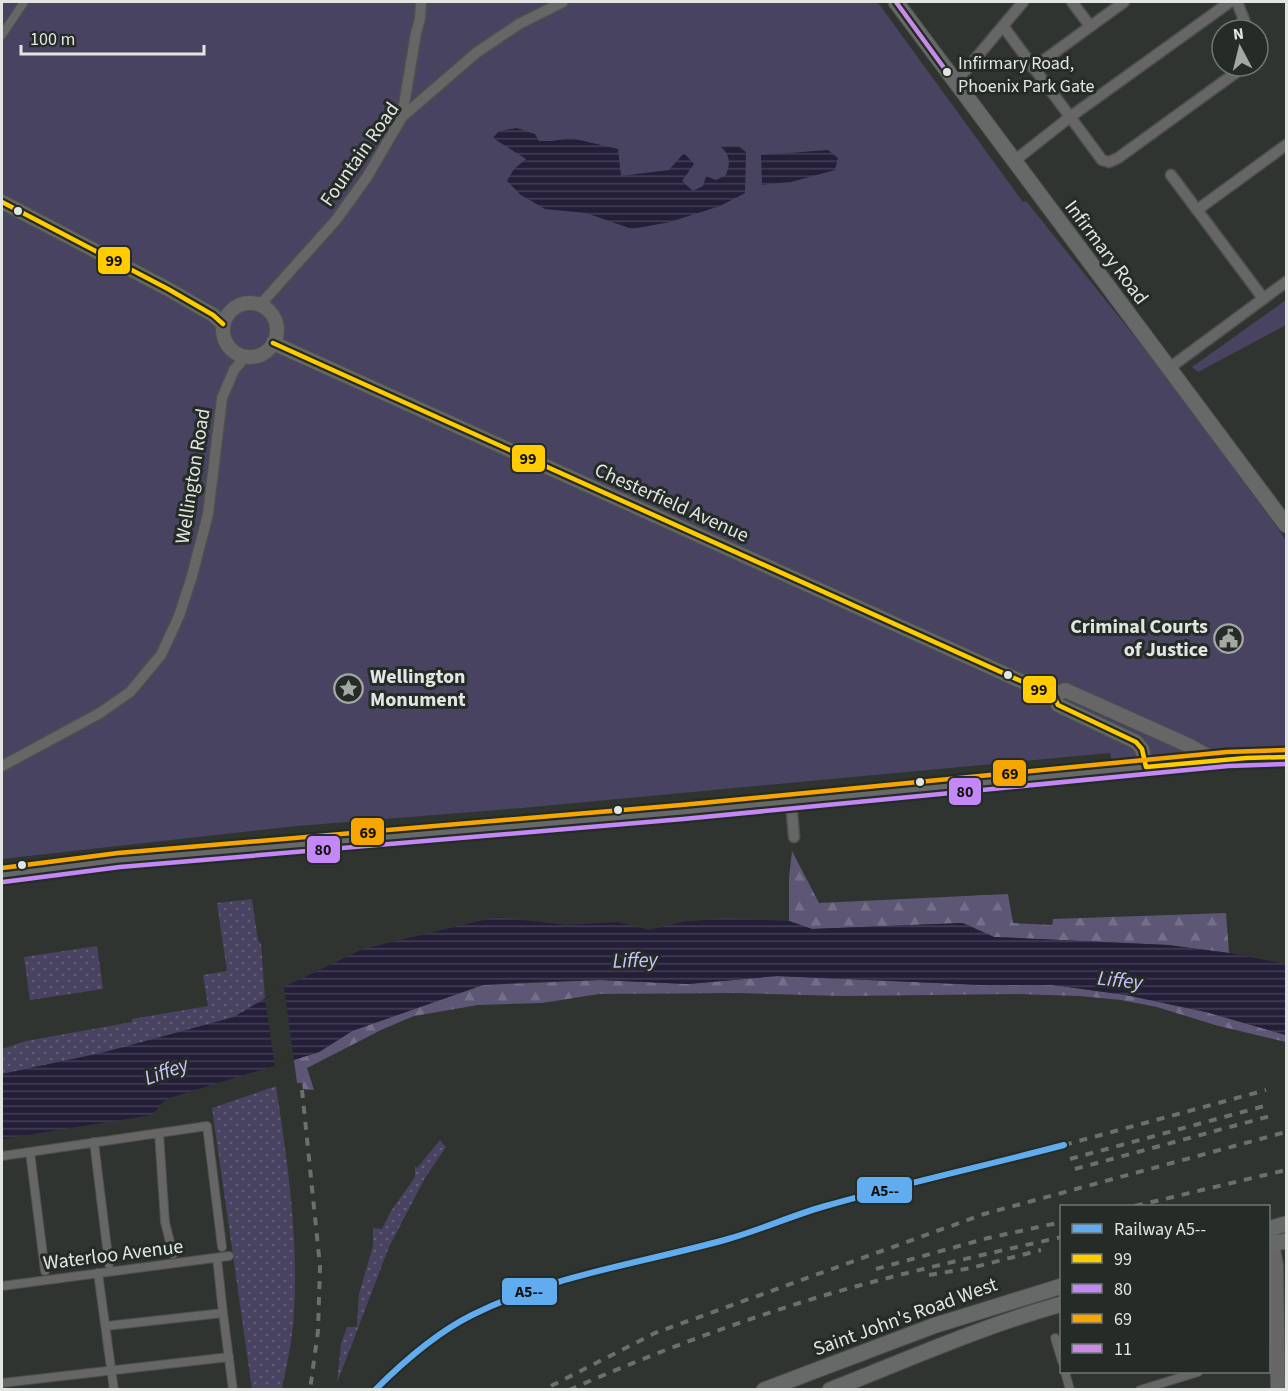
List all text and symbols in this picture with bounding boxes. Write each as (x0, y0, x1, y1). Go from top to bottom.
scale bar (21, 18, 204, 56)
north arrow (1210, 18, 1270, 78)
text: N (1232, 23, 1245, 46)
text: 100 m (30, 27, 75, 52)
place label: Infirmary Road, Phoenix Park Gate (958, 51, 1095, 99)
marker: Infirmary Road, Phoenix Park Gate (941, 66, 953, 78)
street label: Fountain Road (314, 97, 406, 212)
street label: Infirmary Road (1058, 195, 1155, 311)
unlabelled marker (12, 205, 24, 217)
line badge: 99 (97, 246, 131, 275)
text: 99 (106, 250, 122, 272)
street label: Wellington Road (168, 406, 218, 546)
line badge: 99 (511, 444, 546, 473)
text: 99 (520, 448, 536, 470)
street label: Chesterfield Avenue (590, 456, 753, 550)
place label: Criminal Courts of Justice (1070, 613, 1208, 664)
public building icon: Criminal Courts of Justice (1213, 622, 1245, 654)
place label: Wellington Monument (370, 663, 466, 714)
unlabelled marker (1002, 669, 1014, 681)
place icon: Wellington Monument (333, 672, 365, 704)
line badge: 99 (1022, 675, 1057, 704)
text: 99 (1031, 679, 1047, 701)
line badge: 69 (992, 759, 1027, 787)
text: 69 (1002, 763, 1018, 785)
unlabelled marker (914, 776, 926, 788)
line badge: 80 (948, 777, 982, 806)
text: 80 (957, 781, 973, 803)
unlabelled marker (612, 804, 624, 816)
line badge: 69 (350, 817, 385, 846)
text: 69 (360, 822, 376, 844)
line badge: 80 (306, 835, 341, 864)
text: 80 (315, 839, 331, 861)
unlabelled marker (16, 859, 28, 871)
water label: Liffey (612, 944, 660, 976)
water label: Liffey (1096, 963, 1146, 997)
water label: Liffey (140, 1049, 194, 1093)
line badge: A5-- (856, 1176, 913, 1204)
text: A5-- (870, 1180, 899, 1202)
legend (1060, 1205, 1270, 1373)
text: Railway A5-- (1114, 1217, 1206, 1242)
street label: Waterloo Avenue (41, 1232, 185, 1277)
text: 99 (1114, 1247, 1132, 1272)
street label: Saint John's Road West (809, 1271, 1001, 1363)
line badge: A5-- (501, 1277, 558, 1306)
text: 80 (1114, 1277, 1132, 1302)
text: A5-- (514, 1281, 543, 1303)
text: 69 (1114, 1307, 1132, 1332)
text: 11 (1114, 1337, 1132, 1362)

